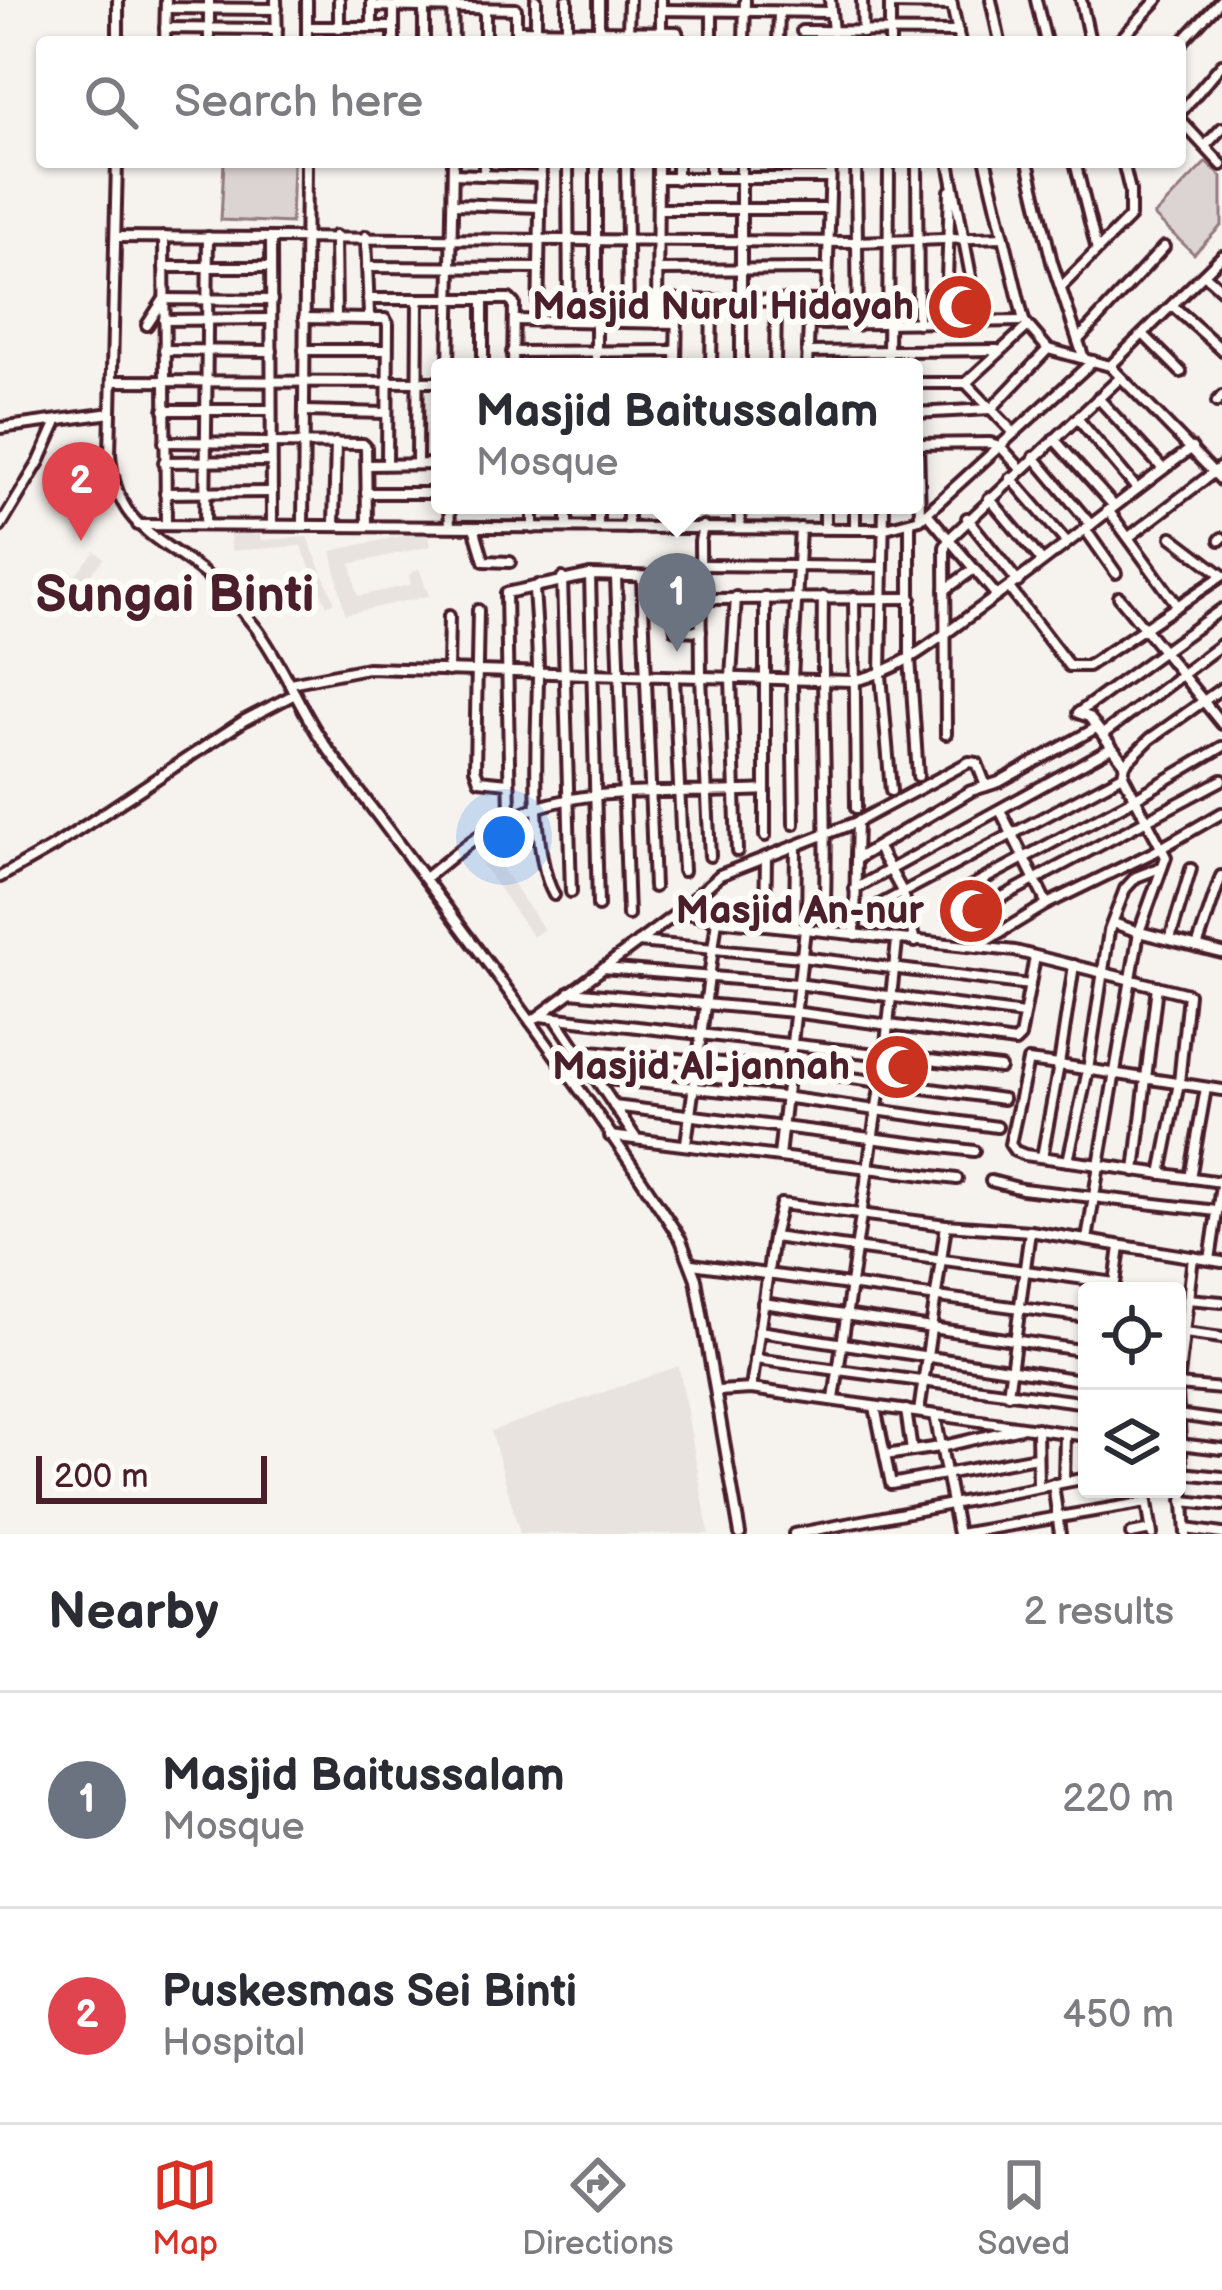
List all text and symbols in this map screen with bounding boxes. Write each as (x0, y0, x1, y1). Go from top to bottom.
search box (36, 36, 1186, 168)
icon: search (78, 69, 144, 135)
text: Search here (174, 75, 423, 130)
mosque icon: Masjid Nurul Hidayah (925, 272, 995, 342)
place label: Masjid Nurul Hidayah (532, 284, 914, 331)
popup (431, 358, 923, 514)
text: Masjid Baitussalam (476, 385, 878, 440)
text: Mosque (476, 440, 618, 487)
pin: 2 (42, 442, 120, 541)
pin: 1 (638, 553, 716, 652)
district label: Sungai Binti (36, 565, 314, 626)
your location (474, 807, 534, 867)
mosque icon: Masjid An-nur (936, 876, 1006, 946)
place label: Masjid An-nur (676, 888, 924, 935)
mosque icon: Masjid Al-jannah (862, 1032, 932, 1102)
place label: Masjid Al-jannah (552, 1044, 850, 1091)
map controls (1078, 1282, 1186, 1498)
button: locate (1078, 1282, 1186, 1390)
button: layers (1078, 1390, 1186, 1498)
scale bar (36, 1450, 267, 1503)
text: 200 m (54, 1457, 148, 1497)
text: Nearby (48, 1582, 219, 1643)
text: 2 results (1023, 1589, 1174, 1636)
text: Masjid Baitussalam (162, 1749, 565, 1804)
text: 1 (79, 1776, 95, 1823)
text: 220 m (1062, 1776, 1174, 1823)
text: Mosque (162, 1804, 305, 1851)
text: Puskesmas Sei Binti (162, 1965, 577, 2020)
text: 2 (75, 1992, 99, 2039)
text: 450 m (1062, 1992, 1174, 2039)
text: Hospital (162, 2020, 305, 2067)
tab: Map (152, 2152, 218, 2264)
tab: Directions (522, 2152, 674, 2264)
tab: Saved (977, 2152, 1070, 2264)

